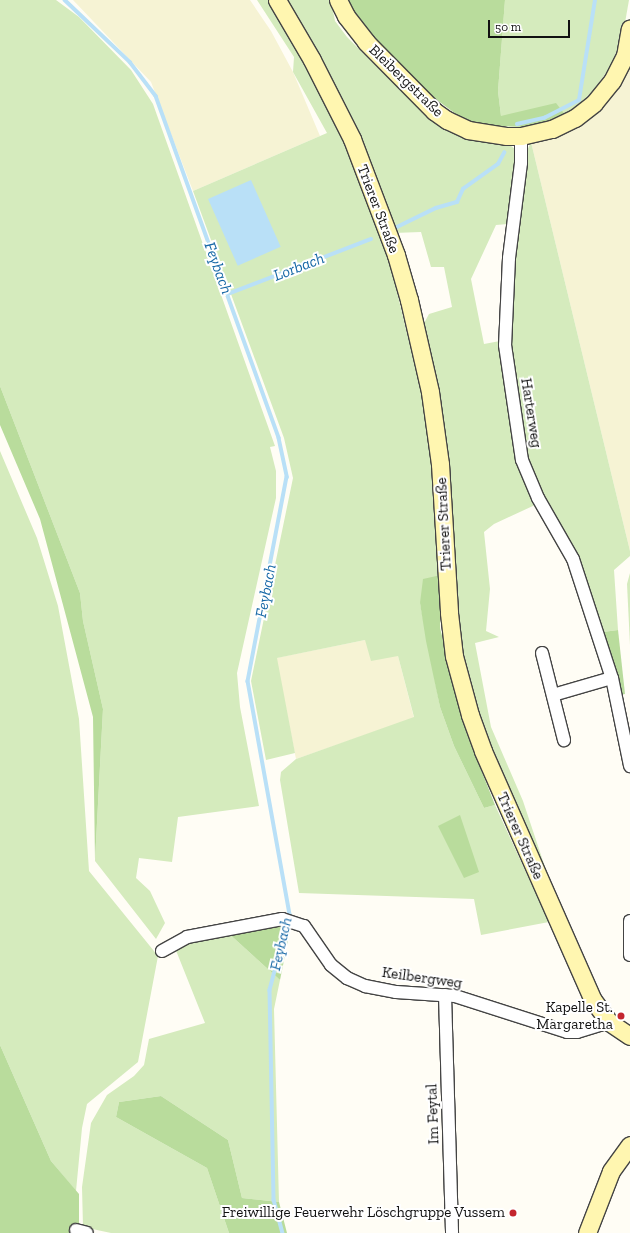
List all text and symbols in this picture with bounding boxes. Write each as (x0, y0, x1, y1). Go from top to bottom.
scale bar (490, 12, 572, 38)
text: 50 m (495, 20, 521, 34)
street label: Bleibergstraße (365, 41, 447, 121)
street label: Trierer Straße (353, 162, 403, 256)
water label: Feybach (200, 239, 236, 297)
water label: Lorbach (271, 249, 327, 285)
street label: Harterweg (517, 377, 545, 449)
street label: Trierer Straße (433, 477, 455, 571)
water label: Feybach (251, 563, 281, 619)
street label: Trierer Straße (493, 790, 547, 882)
water label: Feybach (266, 916, 296, 972)
street label: Keilbergweg (381, 963, 463, 993)
place label: Kapelle St. Margaretha (536, 998, 613, 1033)
marker: Kapelle St. Margaretha (616, 1011, 626, 1021)
street label: Im Feytal (423, 1083, 443, 1145)
place label: Freiwillige Feuerwehr Löschgruppe Vussem (221, 1204, 505, 1222)
marker: Freiwillige Feuerwehr Löschgruppe Vussem (508, 1208, 518, 1218)

